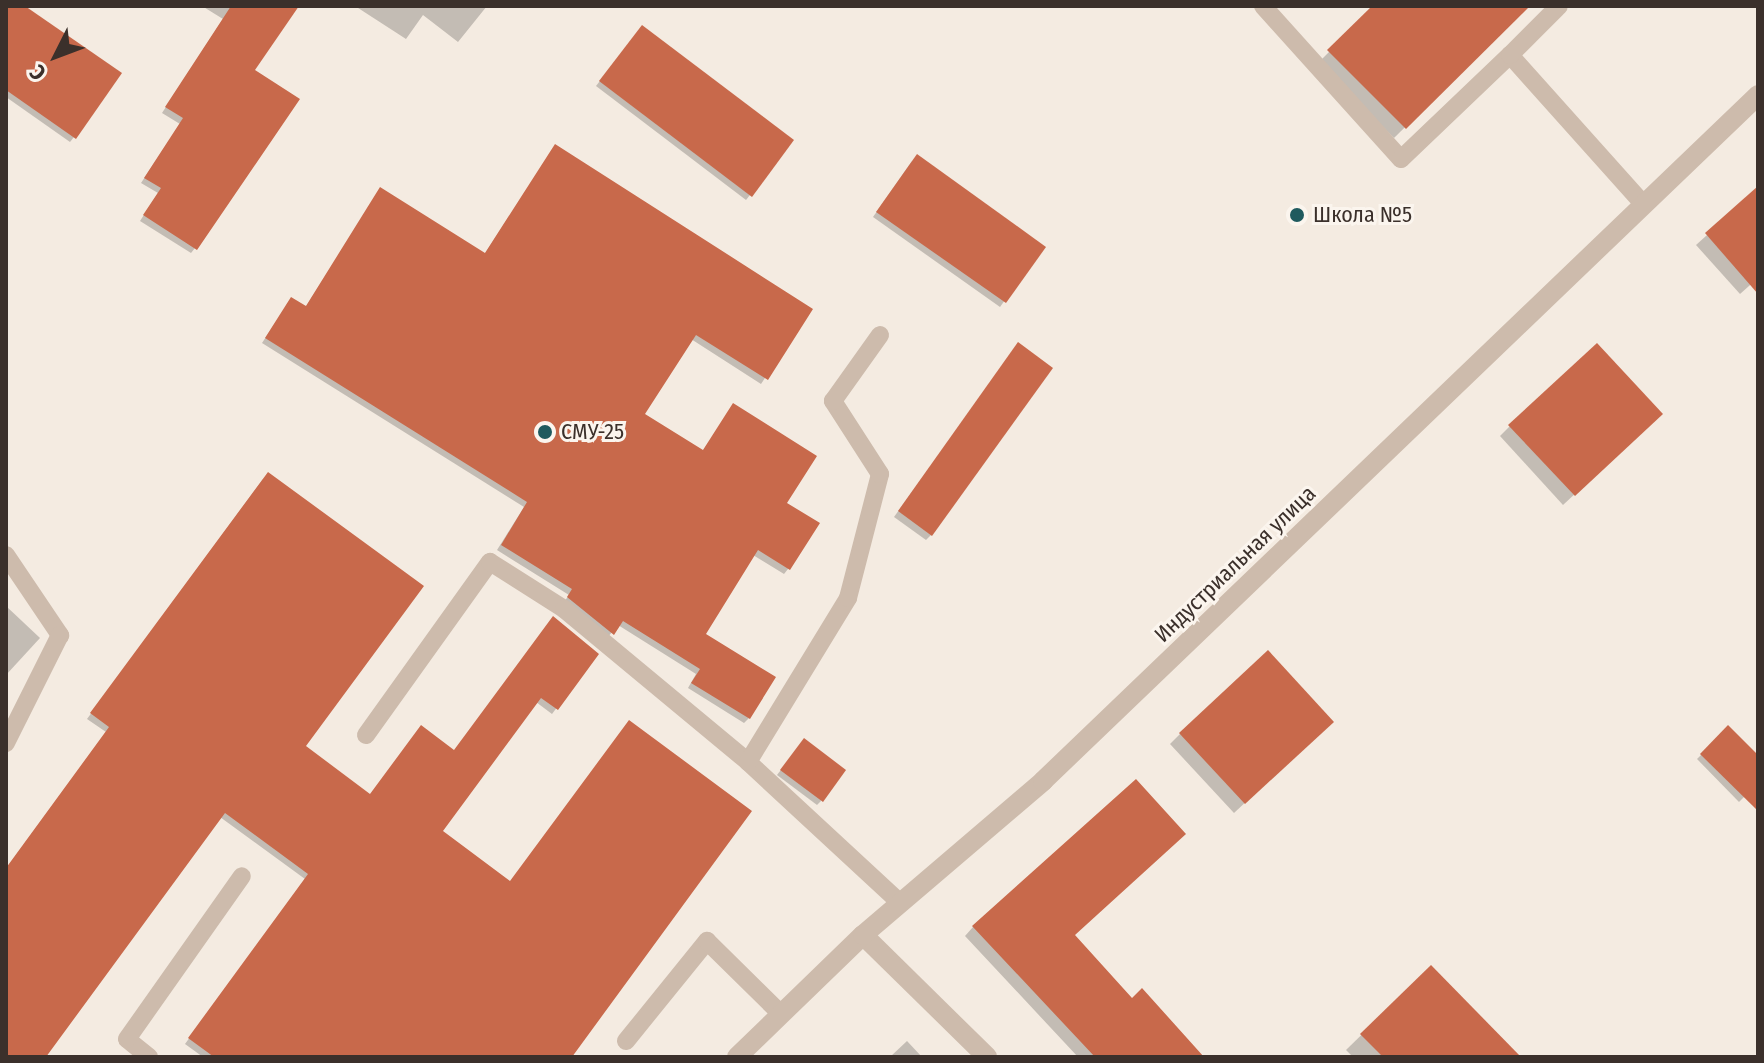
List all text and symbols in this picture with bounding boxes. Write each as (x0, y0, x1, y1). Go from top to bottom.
north arrow (16, 16, 96, 96)
text: С (24, 59, 52, 86)
place label: Школа №5 (1313, 202, 1412, 228)
marker: Школа №5 (1288, 206, 1306, 224)
place label: СМУ-25 (561, 419, 624, 445)
marker: СМУ-25 (536, 423, 554, 441)
street label: Индустриальная улица (1149, 480, 1321, 648)

